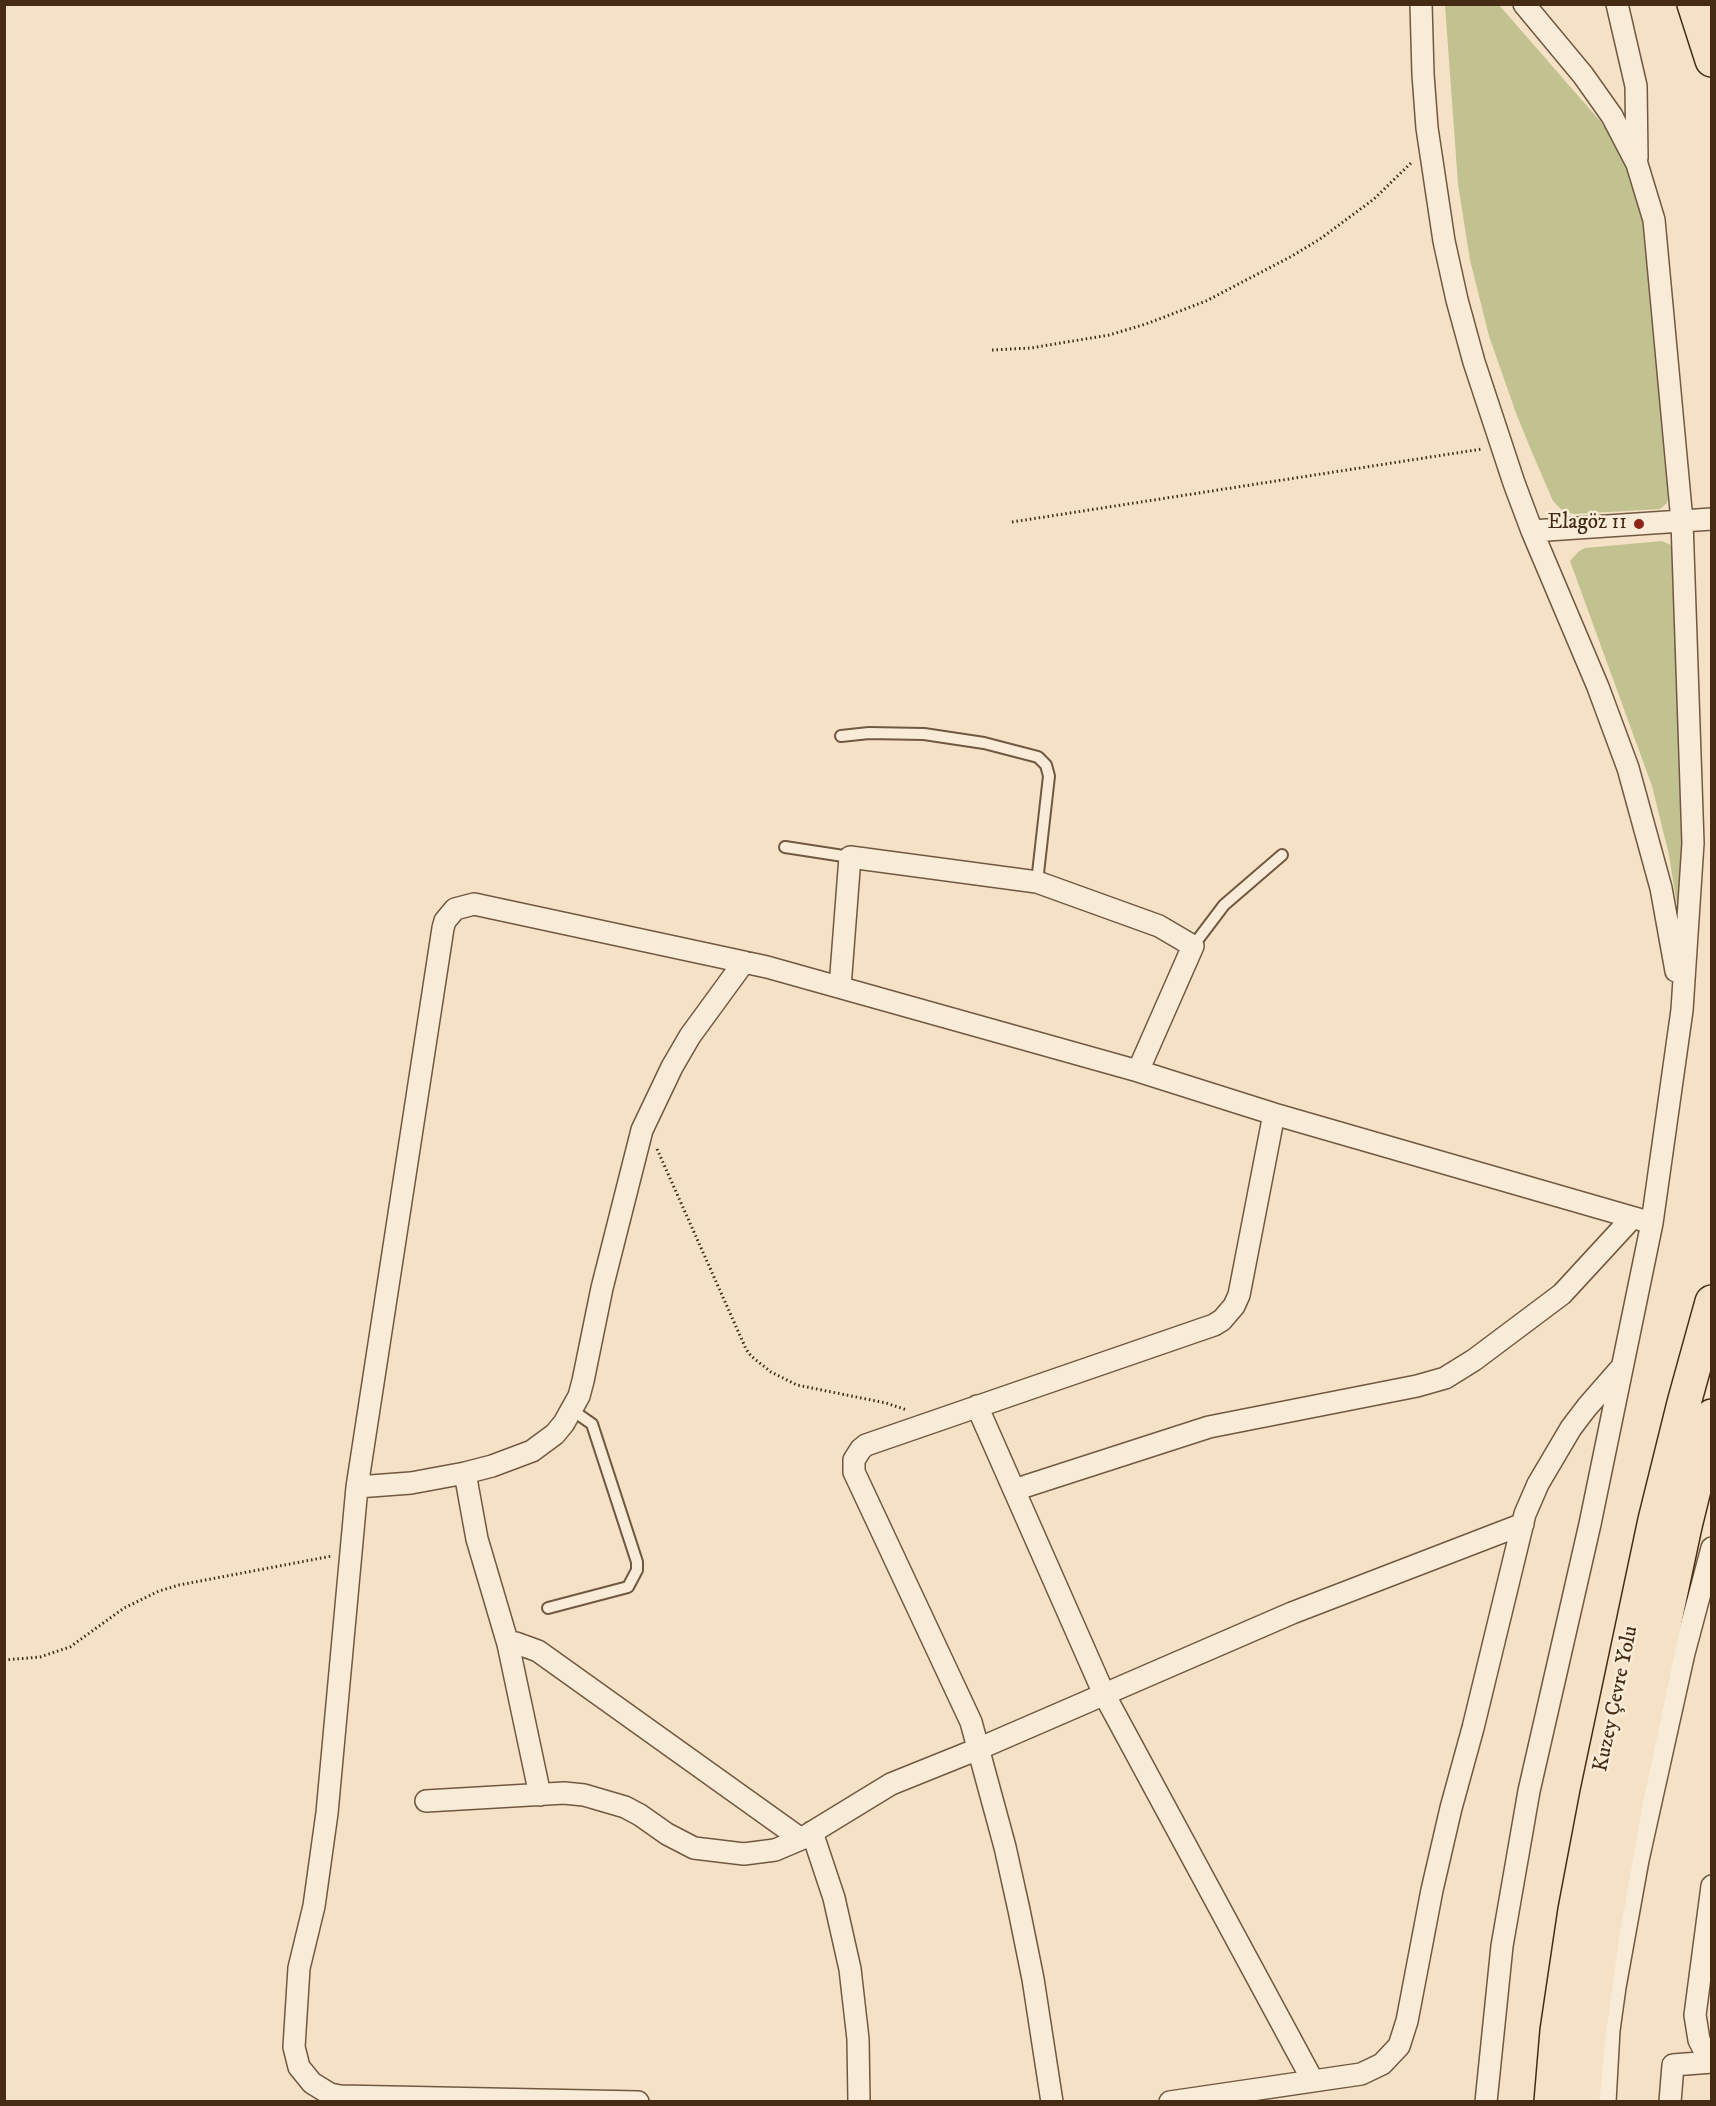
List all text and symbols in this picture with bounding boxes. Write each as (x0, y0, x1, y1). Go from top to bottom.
place label: Elagöz 11 (1547, 511, 1627, 537)
marker: Elagöz 11 (1632, 517, 1646, 531)
street label: Kuzey Çevre Yolu (1589, 1624, 1645, 1774)

